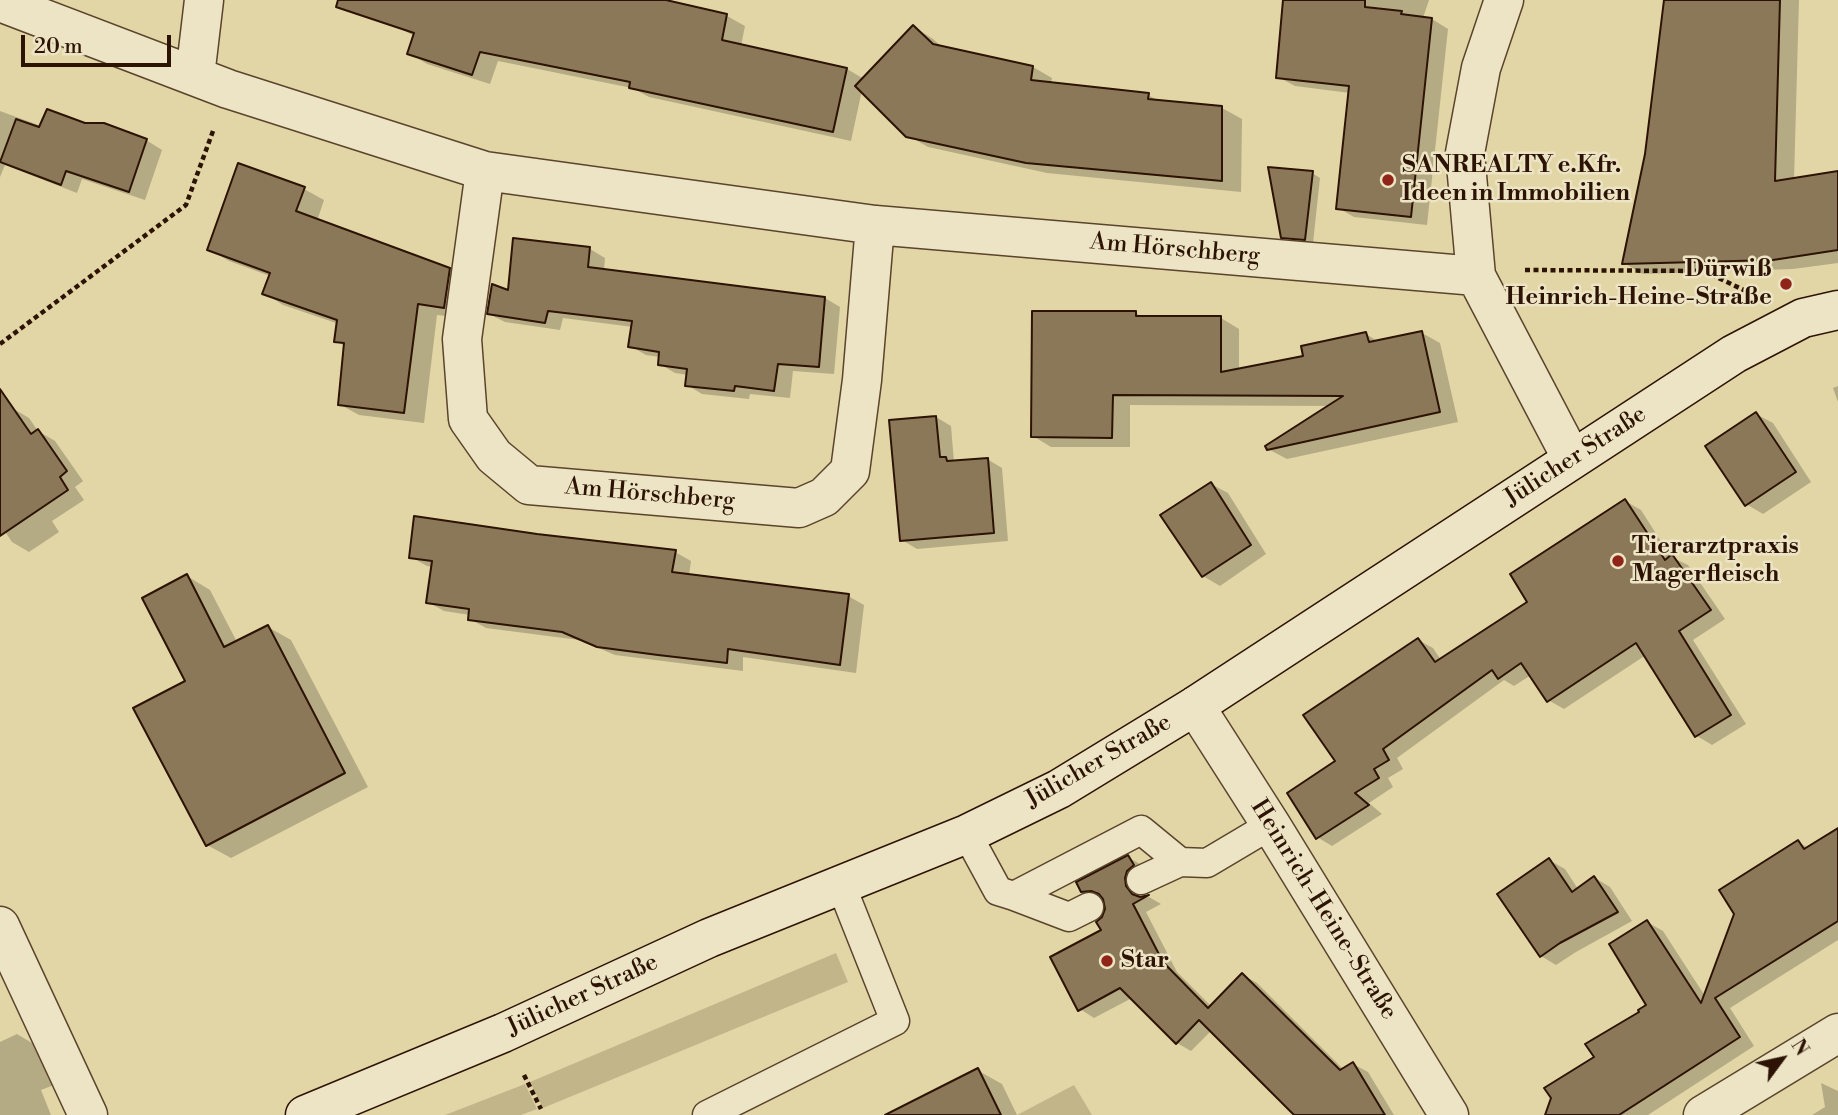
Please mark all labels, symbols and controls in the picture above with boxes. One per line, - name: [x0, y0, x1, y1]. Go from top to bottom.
- scale bar: [24, 21, 175, 65]
- text: 20 m: [34, 34, 83, 60]
- place label: SANREALTY e.Kfr. Ideen in Immobilien: [1402, 152, 1630, 208]
- marker: SANREALTY e.Kfr. Ideen in Immobilien: [1380, 172, 1396, 188]
- street label: Am Hörschberg: [1089, 228, 1261, 272]
- place label: Dürwiß Heinrich-Heine-Straße: [1506, 256, 1772, 312]
- marker: Dürwiß Heinrich-Heine-Straße: [1778, 276, 1794, 292]
- street label: Jülicher Straße: [1500, 401, 1652, 513]
- street label: Am Hörschberg: [564, 473, 736, 517]
- place label: Tierarztpraxis Magerfleisch: [1632, 533, 1799, 589]
- marker: Tierarztpraxis Magerfleisch: [1610, 553, 1626, 569]
- street label: Jülicher Straße: [1021, 709, 1177, 815]
- street label: Heinrich-Heine-Straße: [1243, 795, 1403, 1025]
- place label: Star: [1121, 947, 1169, 975]
- street label: Jülicher Straße: [503, 949, 663, 1043]
- marker: Star: [1099, 953, 1115, 969]
- north arrow: [1747, 1024, 1817, 1094]
- text: N: [1785, 1035, 1814, 1060]

